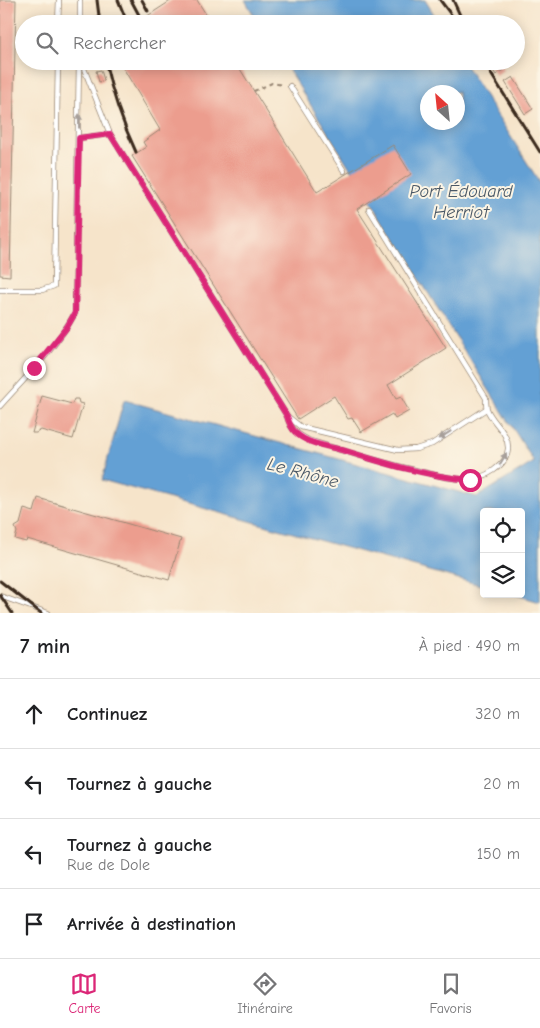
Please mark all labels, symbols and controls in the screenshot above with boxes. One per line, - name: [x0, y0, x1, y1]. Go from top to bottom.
- search box: [15, 15, 525, 70]
- icon: search: [33, 29, 61, 57]
- text: Rechercher: [73, 32, 166, 54]
- north arrow: [420, 85, 465, 130]
- one-way arrow: [75, 113, 83, 129]
- water label: Port Édouard Herriot: [409, 181, 513, 223]
- route end: [23, 357, 46, 380]
- one-way arrow: [439, 430, 452, 440]
- one-way arrow: [498, 452, 507, 466]
- water label: Le Rhône: [265, 453, 341, 493]
- route start: [459, 469, 482, 492]
- map controls: [480, 508, 525, 598]
- button: locate: [480, 508, 525, 553]
- button: layers: [480, 553, 525, 598]
- text: 7 min: [20, 634, 70, 658]
- text: À pied · 490 m: [419, 637, 520, 655]
- icon: ahead: [20, 700, 48, 728]
- text: Continuez: [67, 703, 147, 725]
- text: 320 m: [475, 705, 520, 723]
- icon: left: [20, 770, 48, 798]
- text: Tournez à gauche: [67, 773, 212, 795]
- text: 20 m: [483, 775, 520, 793]
- text: Tournez à gauche: [67, 834, 212, 856]
- icon: left: [20, 840, 48, 868]
- text: 150 m: [477, 845, 520, 863]
- text: Rue de Dole: [67, 856, 150, 874]
- icon: arrive: [20, 910, 48, 938]
- text: Arrivée à destination: [67, 913, 236, 935]
- tab: Carte: [68, 970, 100, 1017]
- tab: Itinéraire: [237, 970, 293, 1017]
- tab: Favoris: [430, 970, 472, 1017]

